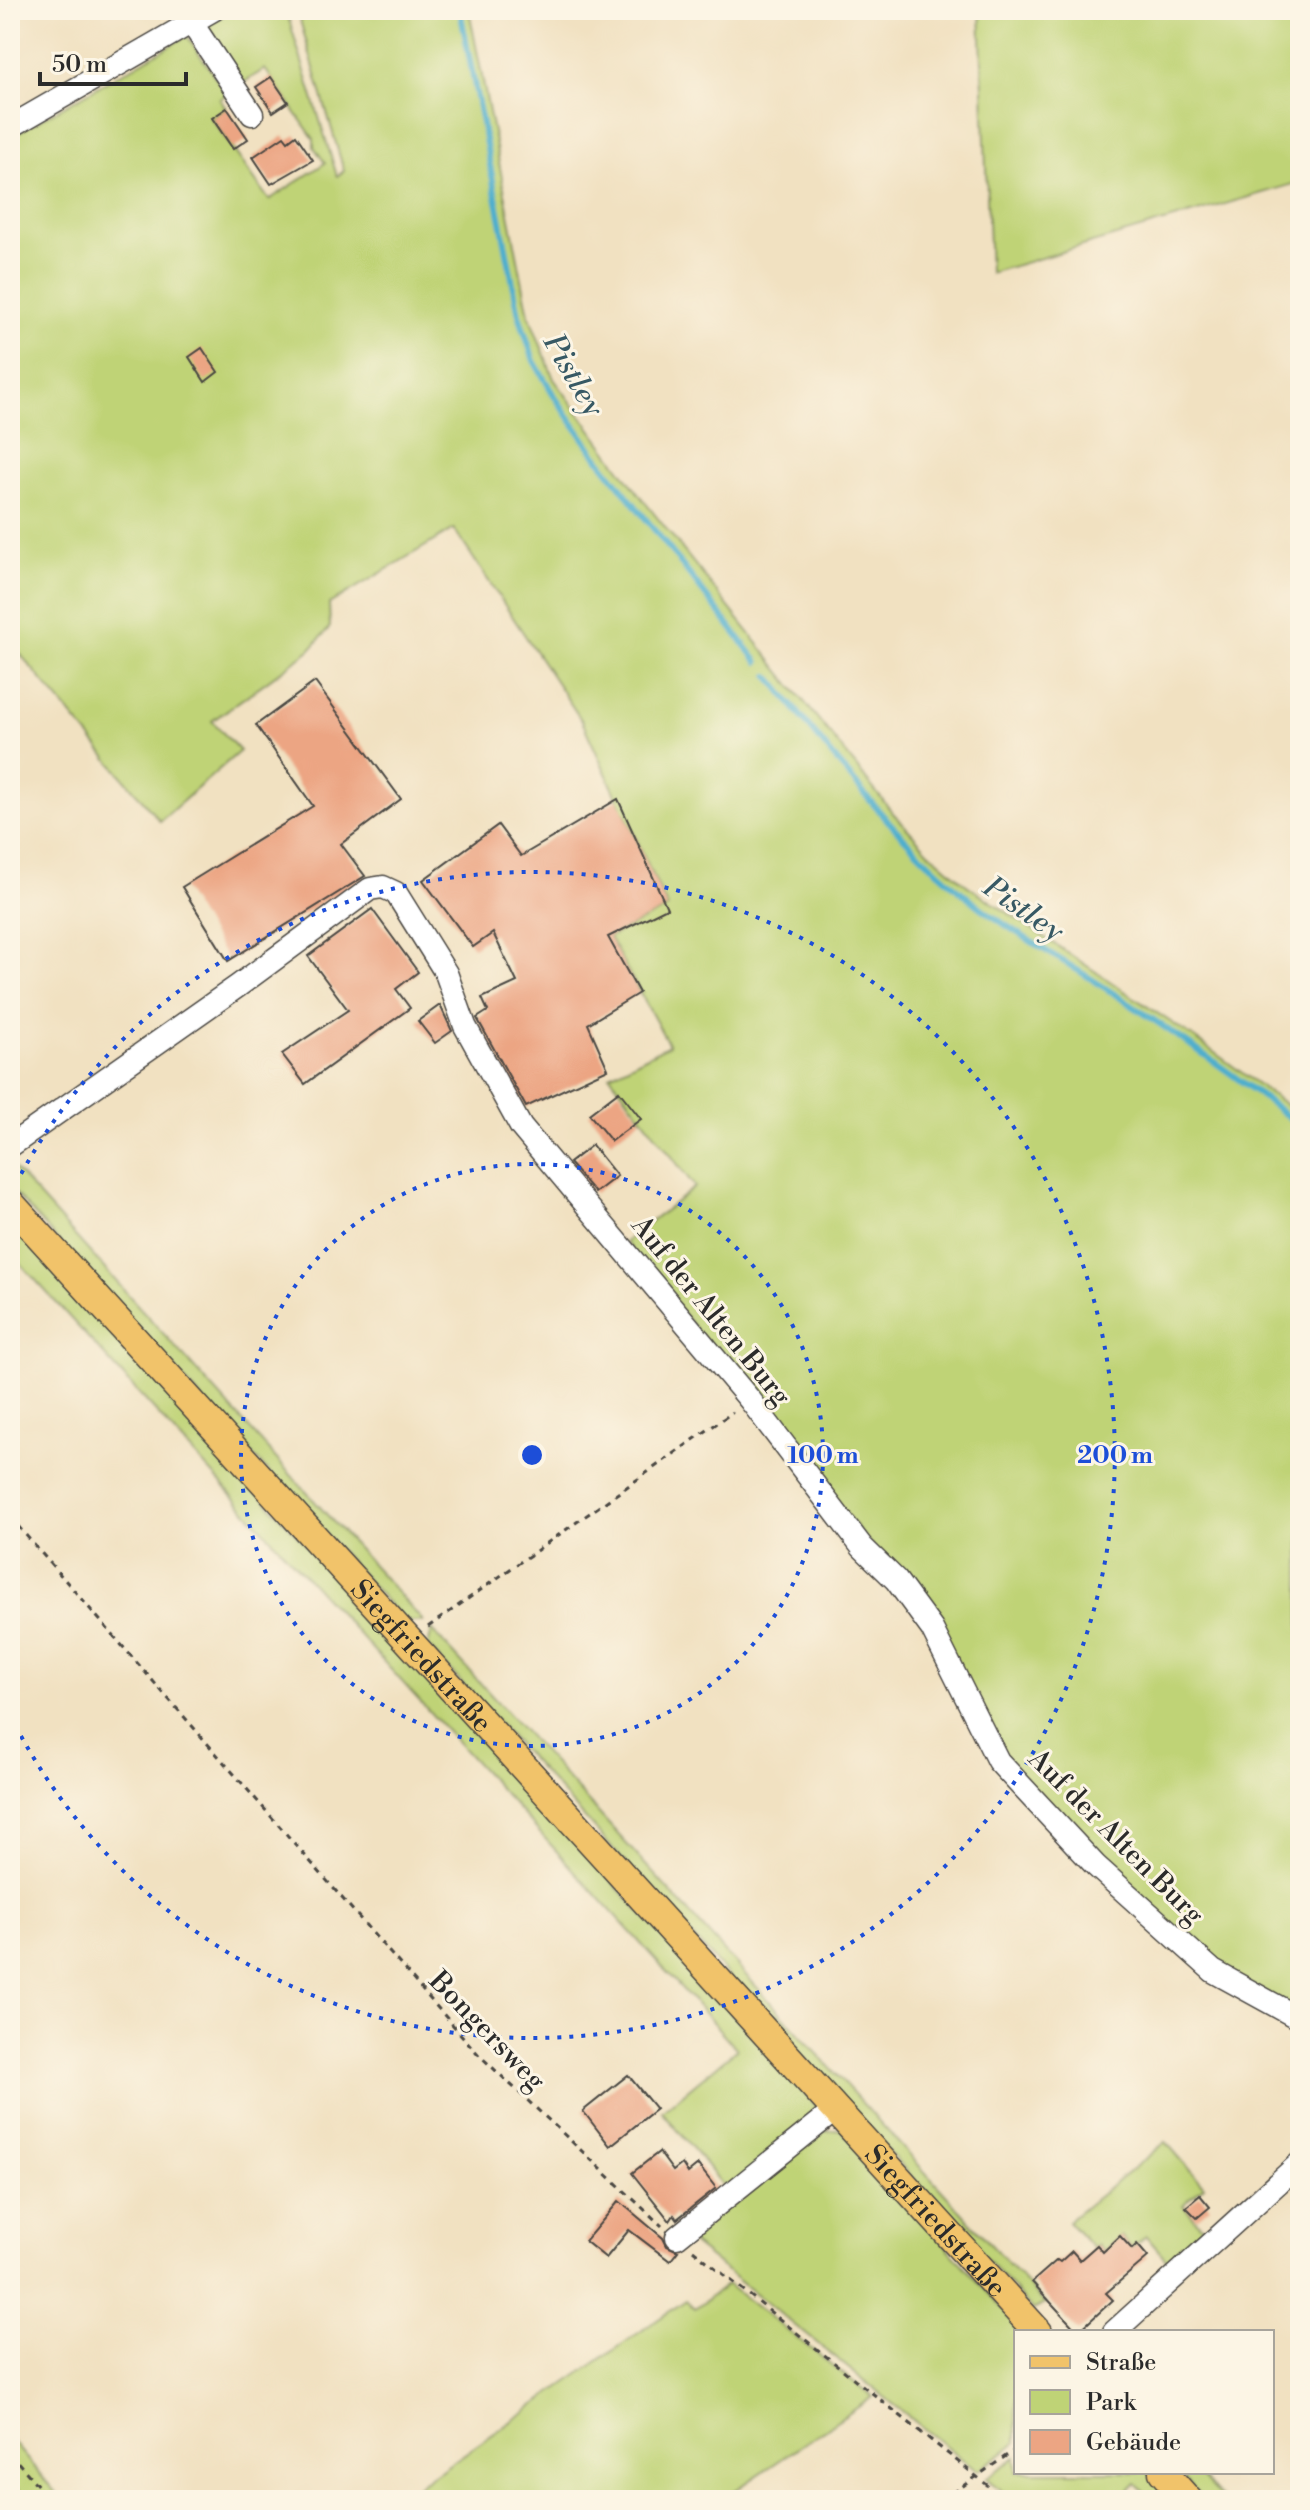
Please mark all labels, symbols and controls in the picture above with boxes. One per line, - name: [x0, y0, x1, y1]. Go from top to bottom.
- scale bar: [40, 36, 186, 86]
- text: 50 m: [52, 50, 107, 80]
- water label: Pistley: [534, 326, 613, 425]
- water label: Pistley: [975, 868, 1072, 952]
- street label: Auf der Alten Burg: [623, 1208, 799, 1413]
- centre of rings: [518, 1441, 546, 1469]
- text: 100 m: [787, 1441, 859, 1471]
- text: 200 m: [1077, 1441, 1153, 1471]
- street label: Siegfriedstraße: [343, 1573, 499, 1740]
- street label: Auf der Alten Burg: [1020, 1741, 1212, 1933]
- street label: Bongersweg: [420, 1963, 553, 2099]
- street label: Siegfriedstraße: [857, 2138, 1014, 2305]
- legend: [1014, 2330, 1274, 2474]
- text: Straße: [1086, 2348, 1156, 2378]
- text: Park: [1086, 2388, 1137, 2418]
- text: Gebäude: [1086, 2428, 1181, 2458]

